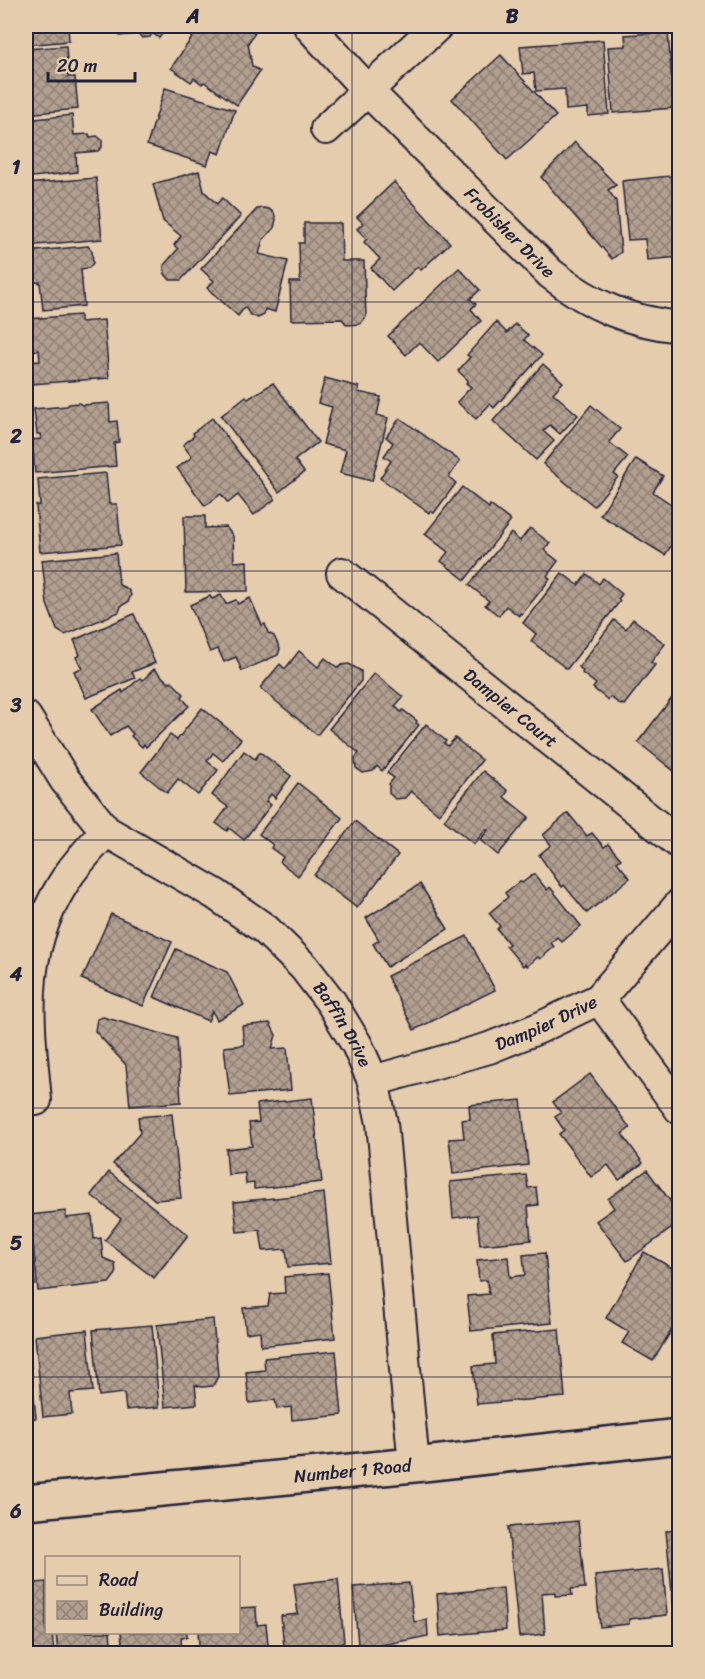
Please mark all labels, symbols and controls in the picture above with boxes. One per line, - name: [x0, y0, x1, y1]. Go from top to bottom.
- text: A: [185, 0, 200, 34]
- text: B: [506, 0, 519, 34]
- scale bar: [48, 45, 135, 83]
- text: 20 m: [57, 50, 97, 82]
- text: 1: [12, 150, 21, 185]
- street label: Frobisher Drive: [456, 179, 563, 286]
- text: 2: [9, 419, 22, 454]
- street label: Dampier Court: [456, 660, 565, 756]
- text: 3: [10, 688, 22, 723]
- text: 4: [9, 957, 23, 992]
- street label: Baffin Drive: [304, 974, 381, 1072]
- street label: Dampier Drive: [490, 986, 603, 1060]
- text: 5: [10, 1226, 22, 1261]
- street label: Number 1 Road: [292, 1449, 414, 1492]
- text: 6: [9, 1494, 22, 1529]
- legend: [45, 1556, 240, 1634]
- text: Road: [99, 1564, 139, 1596]
- text: Building: [99, 1594, 163, 1626]

